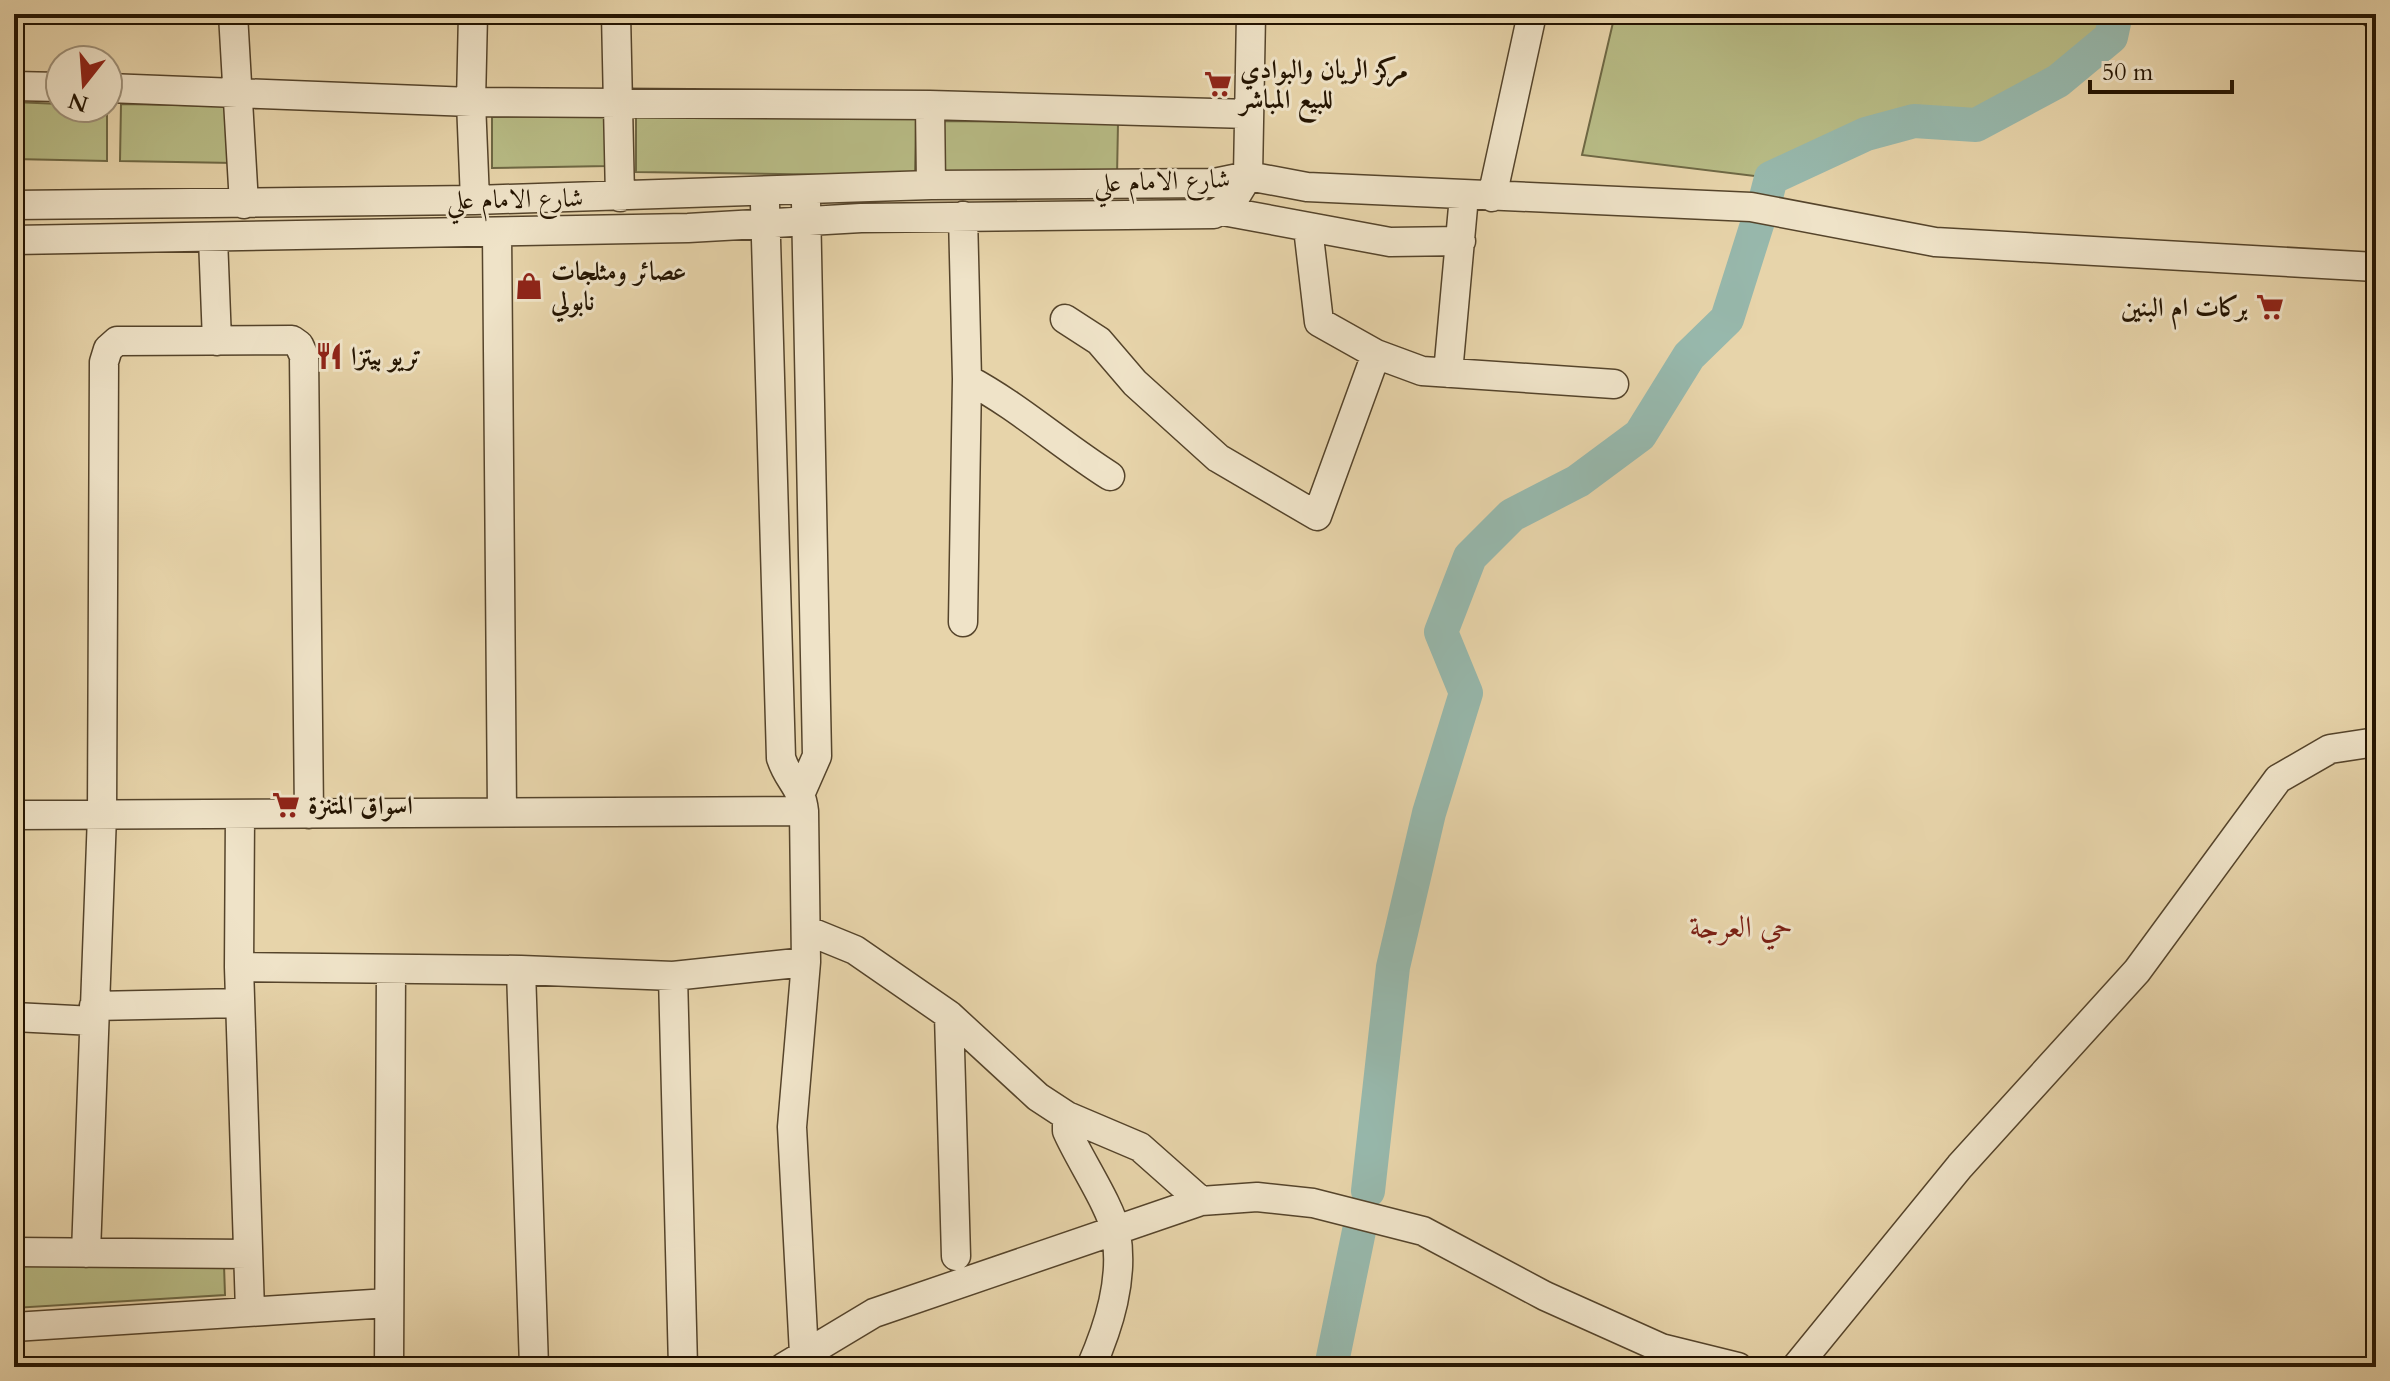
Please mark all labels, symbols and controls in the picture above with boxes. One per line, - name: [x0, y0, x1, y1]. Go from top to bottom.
- north arrow: [44, 44, 124, 124]
- scale bar: [2090, 44, 2232, 94]
- place label: مركز الريان والبوادي للبيع المباشر: [1237, 52, 1408, 123]
- text: 50 m: [2102, 56, 2154, 89]
- supermarket icon: مركز الريان والبوادي للبيع المباشر: [1203, 69, 1233, 99]
- text: N: [65, 85, 92, 119]
- street label: شارع الامام علي: [1093, 161, 1231, 208]
- street label: شارع الامام علي: [446, 180, 584, 225]
- place label: عصائر ومثلجات نابولي: [550, 254, 687, 323]
- shop icon: عصائر ومثلجات نابولي: [514, 271, 544, 301]
- place label: بركات ام البنين: [2121, 290, 2248, 330]
- supermarket icon: بركات ام البنين: [2255, 292, 2285, 322]
- place label: تريو بيتزا: [351, 339, 422, 374]
- restaurant icon: تريو بيتزا: [314, 341, 344, 371]
- place label: اسواق المتنزة: [308, 788, 413, 823]
- supermarket icon: اسواق المتنزة: [271, 790, 301, 820]
- district label: حي العرجة: [1689, 907, 1793, 951]

